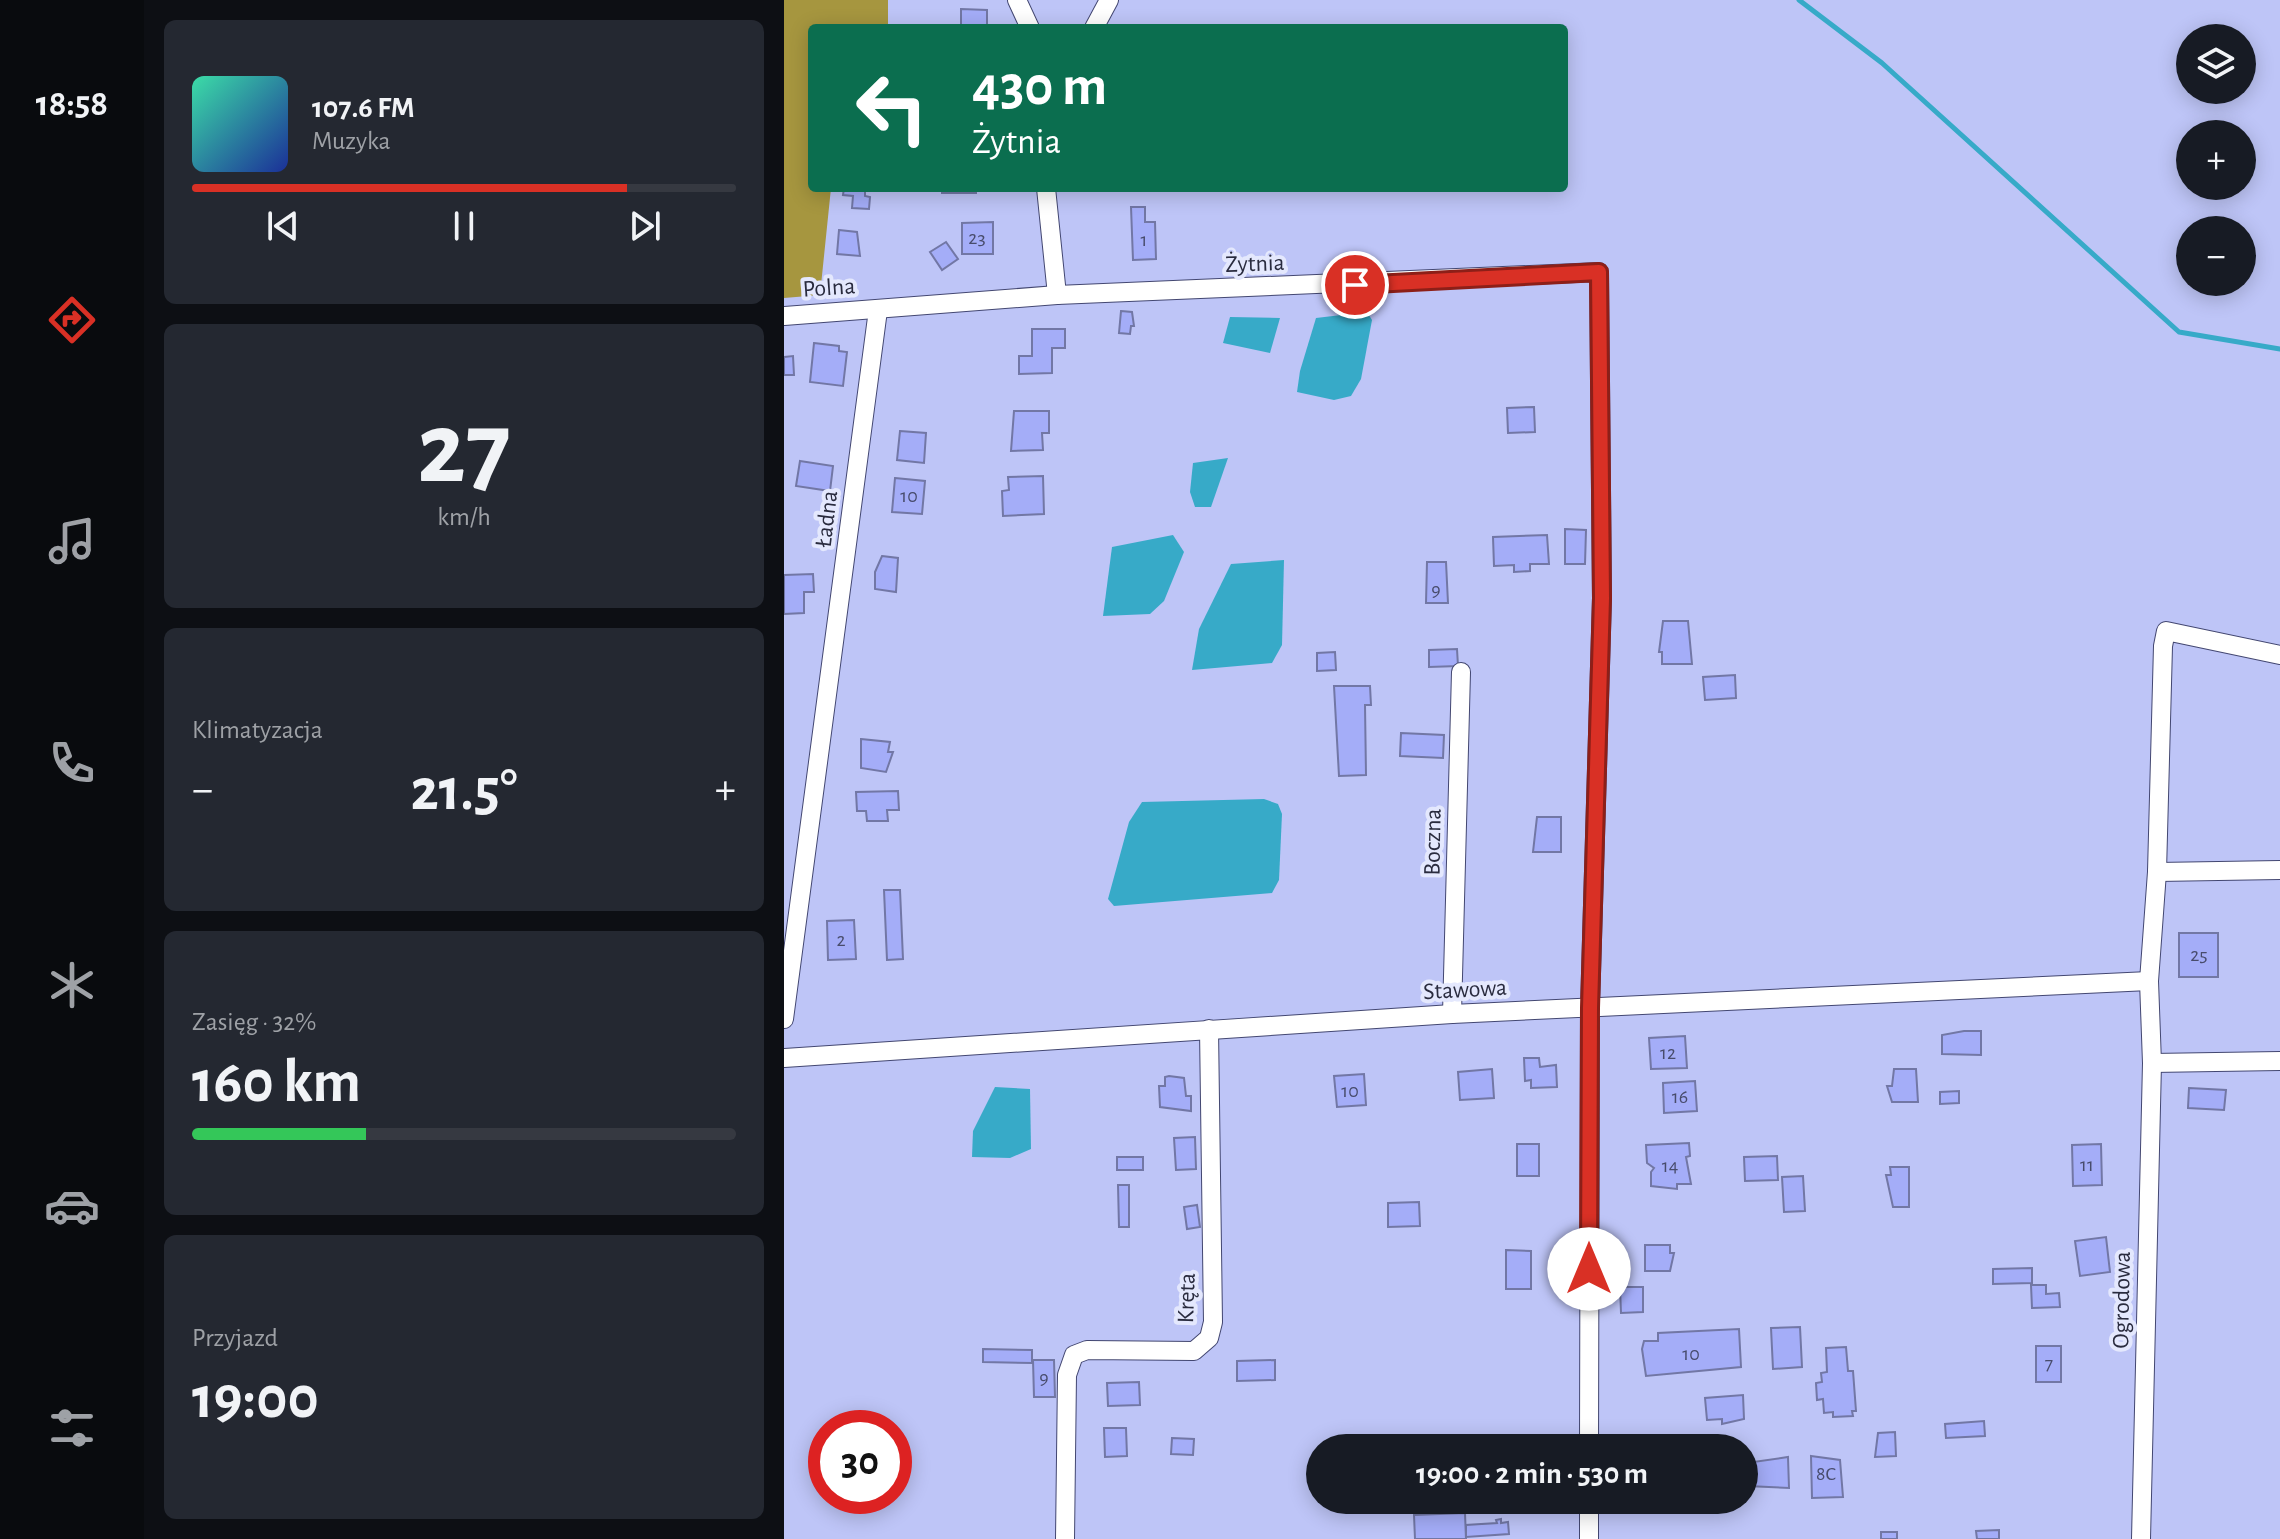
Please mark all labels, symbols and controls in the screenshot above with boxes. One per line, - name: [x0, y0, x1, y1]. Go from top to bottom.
- map controls: [2176, 24, 2256, 296]
- button: layers: [2176, 24, 2256, 104]
- icon: left: [840, 56, 944, 160]
- text: 430 m: [972, 59, 1107, 115]
- text: 18:58: [36, 86, 108, 122]
- text: 107.6 FM: [312, 93, 415, 123]
- button: +: [2176, 120, 2256, 200]
- text: Żytnia: [972, 124, 1061, 160]
- text: Muzyka: [312, 128, 390, 154]
- icon: previous: [261, 204, 305, 248]
- icon: pause: [442, 204, 486, 248]
- icon: next: [623, 204, 667, 248]
- button: −: [2176, 216, 2256, 296]
- house number: 23: [968, 228, 986, 248]
- house number: 1: [1141, 230, 1147, 250]
- street label: Żytnia: [1225, 250, 1285, 277]
- pin: [1321, 251, 1389, 319]
- icon: arrive: [1333, 263, 1377, 307]
- street label: Polna: [802, 274, 856, 302]
- icon: directions: [44, 292, 100, 348]
- text: 27: [417, 398, 511, 502]
- house number: 10: [900, 486, 918, 506]
- street label: Ładna: [812, 489, 842, 549]
- text: km/h: [437, 504, 491, 530]
- icon: music: [44, 513, 100, 569]
- house number: 9: [1431, 580, 1441, 600]
- text: Klimatyzacja: [192, 717, 323, 743]
- icon: phone: [44, 735, 100, 791]
- text: 21.5°: [410, 761, 518, 821]
- text: −: [192, 768, 213, 812]
- text: +: [715, 768, 736, 812]
- street label: Boczna: [1420, 808, 1446, 876]
- house number: 2: [836, 930, 846, 950]
- house number: 25: [2190, 945, 2208, 965]
- icon: climate: [44, 957, 100, 1013]
- street label: Stawowa: [1422, 976, 1508, 1004]
- text: Zasięg · 32%: [192, 1009, 317, 1035]
- house number: 12: [1660, 1043, 1676, 1063]
- text: 160 km: [192, 1053, 361, 1113]
- house number: 10: [1341, 1081, 1359, 1101]
- house number: 16: [1672, 1087, 1688, 1107]
- house number: 11: [2080, 1155, 2094, 1175]
- house number: 14: [1662, 1156, 1678, 1176]
- icon: car: [44, 1178, 100, 1234]
- position arrow: [1547, 1227, 1631, 1311]
- street label: Ogrodowa: [2109, 1251, 2135, 1349]
- street label: Kręta: [1174, 1272, 1200, 1324]
- text: Przyjazd: [192, 1325, 278, 1351]
- house number: 10: [1682, 1344, 1700, 1364]
- house number: 7: [2045, 1354, 2053, 1374]
- house number: 9: [1039, 1368, 1049, 1388]
- text: 19:00: [192, 1369, 319, 1429]
- icon: filters: [44, 1400, 100, 1456]
- speed limit sign: 30: [808, 1410, 912, 1514]
- text: 19:00 · 2 min · 530 m: [1416, 1459, 1648, 1489]
- house number: 8C: [1816, 1464, 1836, 1484]

